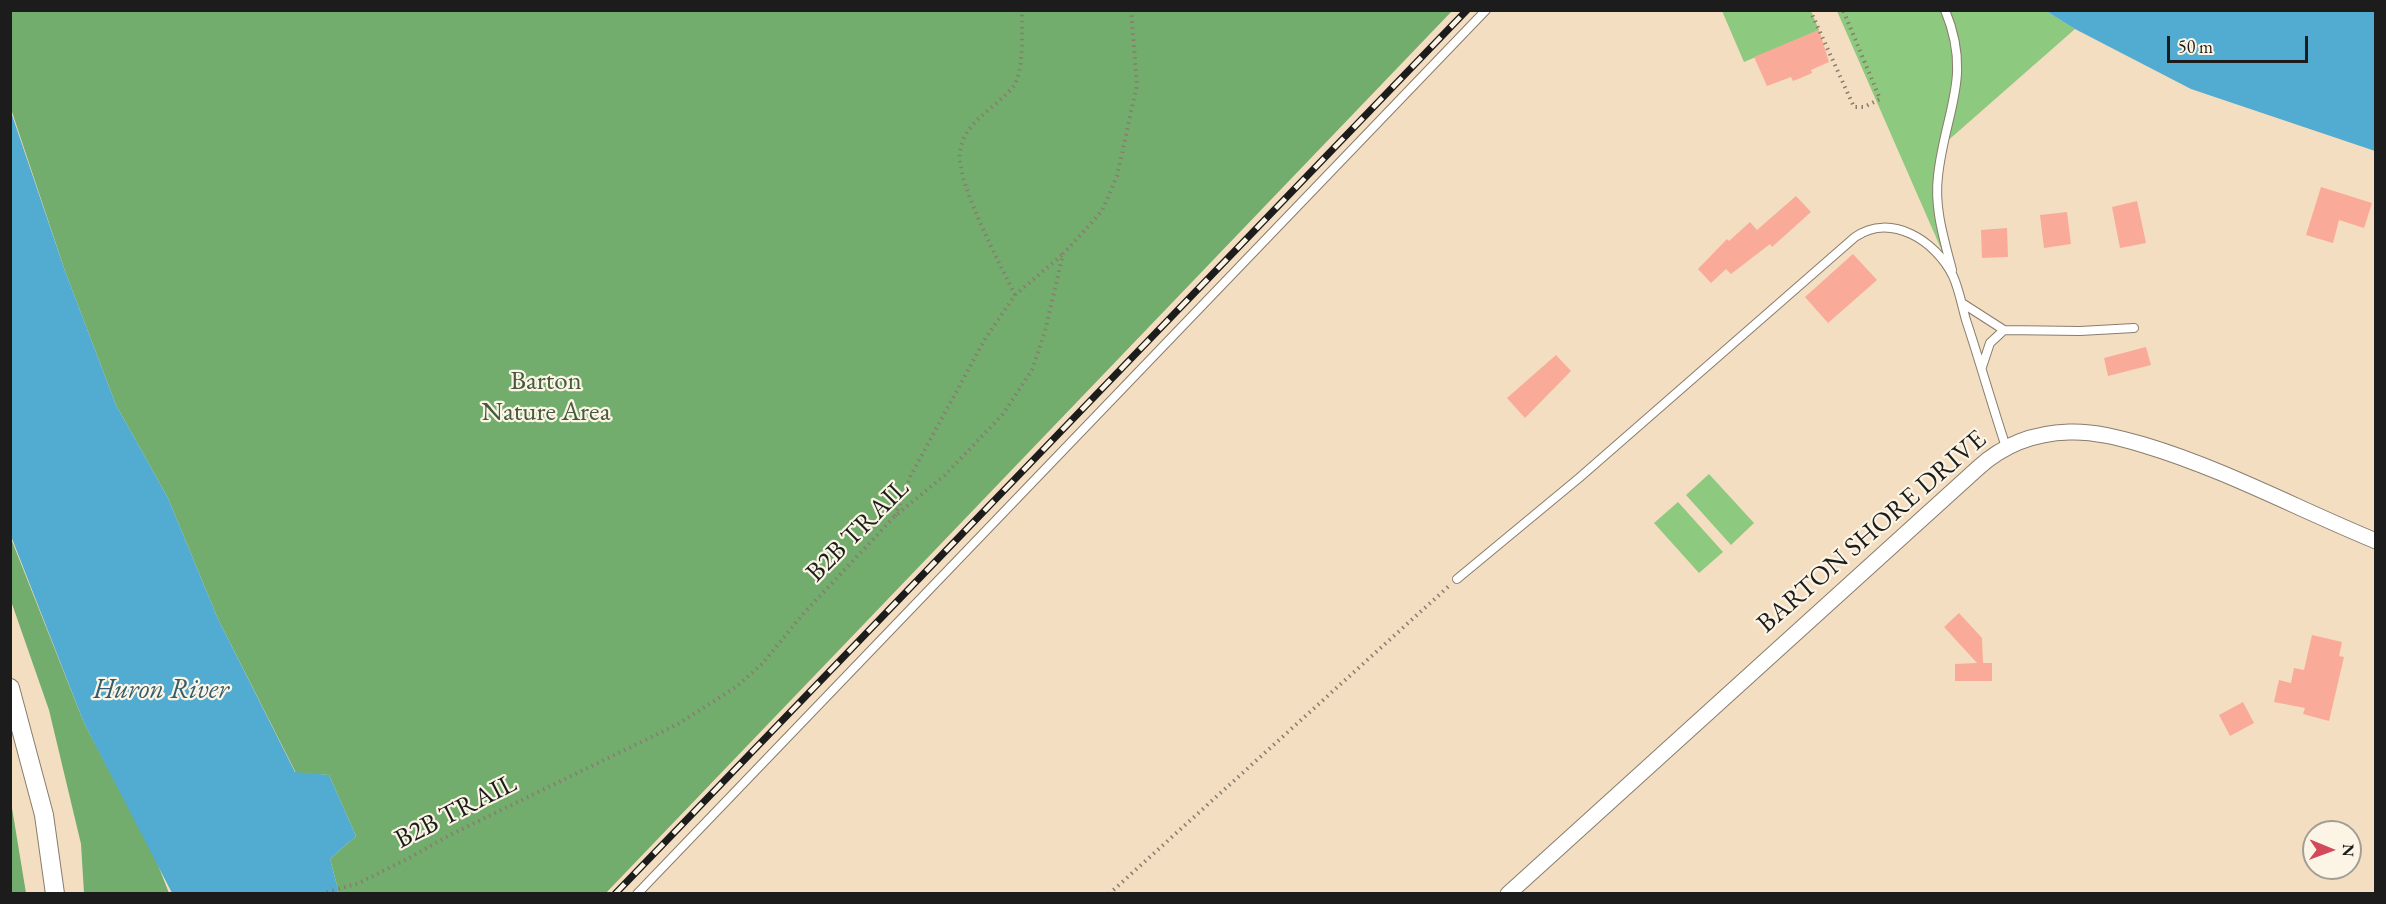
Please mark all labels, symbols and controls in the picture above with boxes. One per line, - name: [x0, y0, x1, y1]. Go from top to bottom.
- scale bar: [2170, 24, 2311, 62]
- text: 50 m: [2178, 35, 2213, 58]
- park label: Barton Nature Area: [482, 366, 610, 429]
- street label: BARTON SHORE DRIVE: [1751, 424, 1993, 640]
- street label: B2B TRAIL: [800, 473, 916, 589]
- water label: Huron River: [93, 673, 229, 707]
- street label: B2B TRAIL: [390, 768, 522, 856]
- north arrow: [2302, 820, 2362, 880]
- text: N: [2338, 844, 2359, 857]

